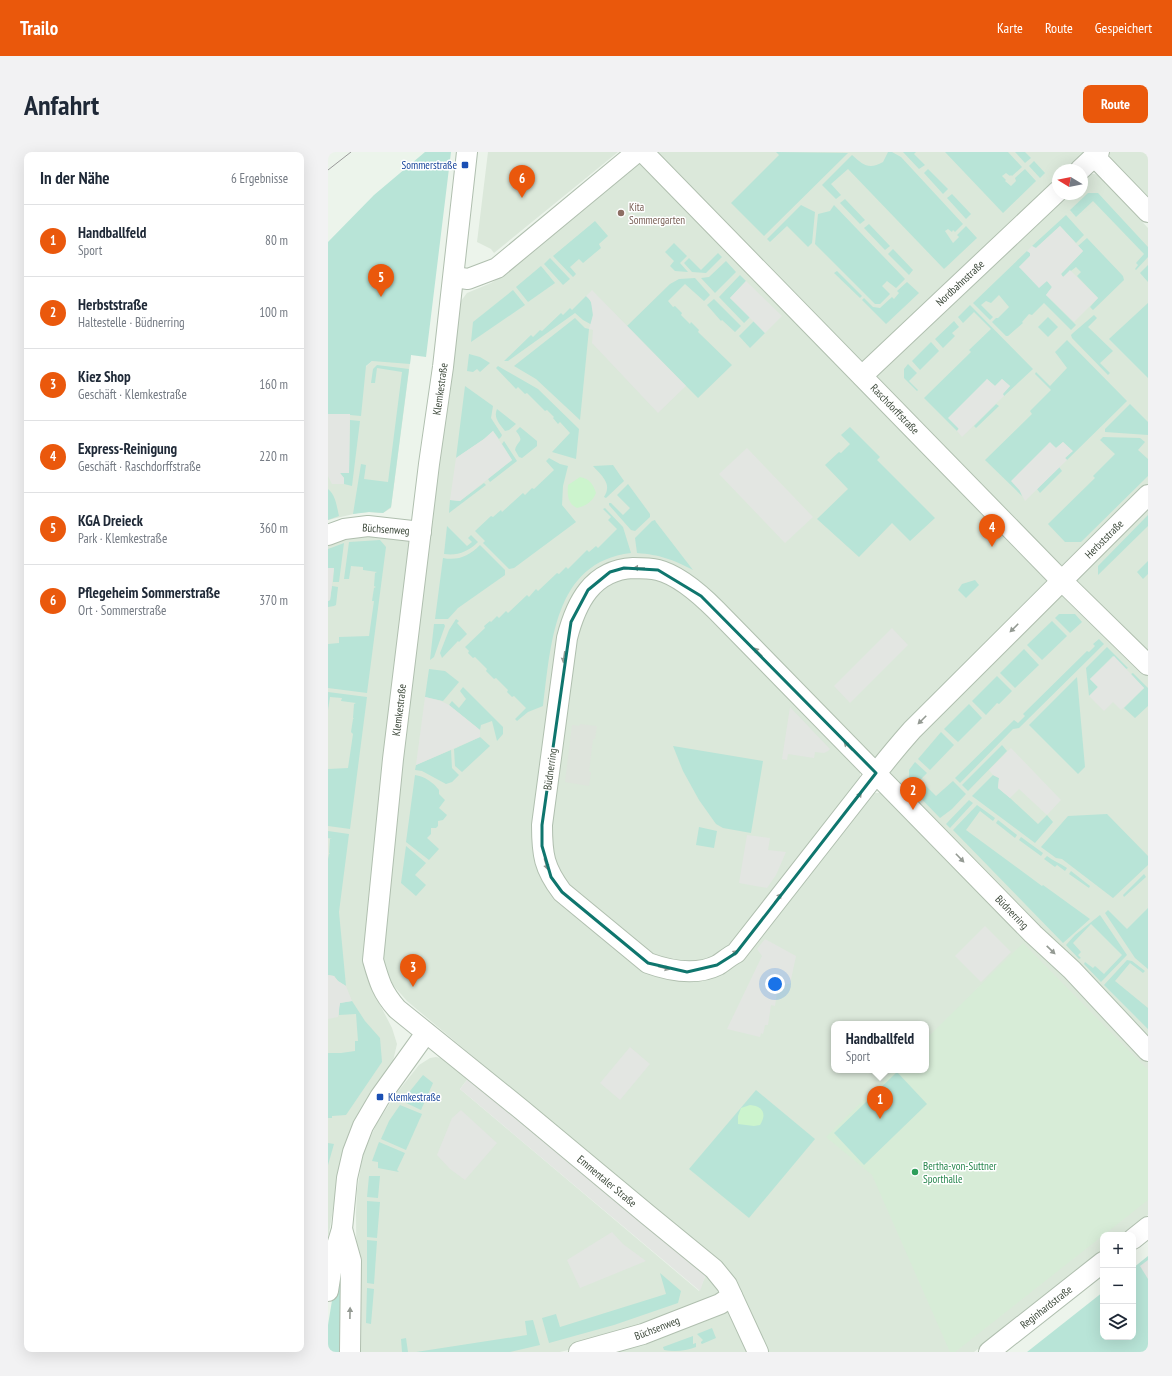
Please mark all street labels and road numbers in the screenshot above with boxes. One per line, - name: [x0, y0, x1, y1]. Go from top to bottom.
- street label: Nordbahnstraße: [933, 257, 988, 309]
- street label: Klemkestraße: [429, 362, 451, 416]
- street label: Raschdorffstraße: [868, 381, 923, 437]
- street label: Herbststraße: [1082, 516, 1127, 561]
- street label: Büchsenweg: [362, 520, 410, 538]
- street label: Klemkestraße: [389, 683, 409, 737]
- street label: Büdnerring: [540, 747, 560, 791]
- street label: Büdnerring: [992, 892, 1032, 932]
- street label: Emmentaler Straße: [574, 1152, 640, 1210]
- street label: Reginhardstraße: [1017, 1282, 1075, 1332]
- street label: Büchsenweg: [632, 1313, 682, 1343]

